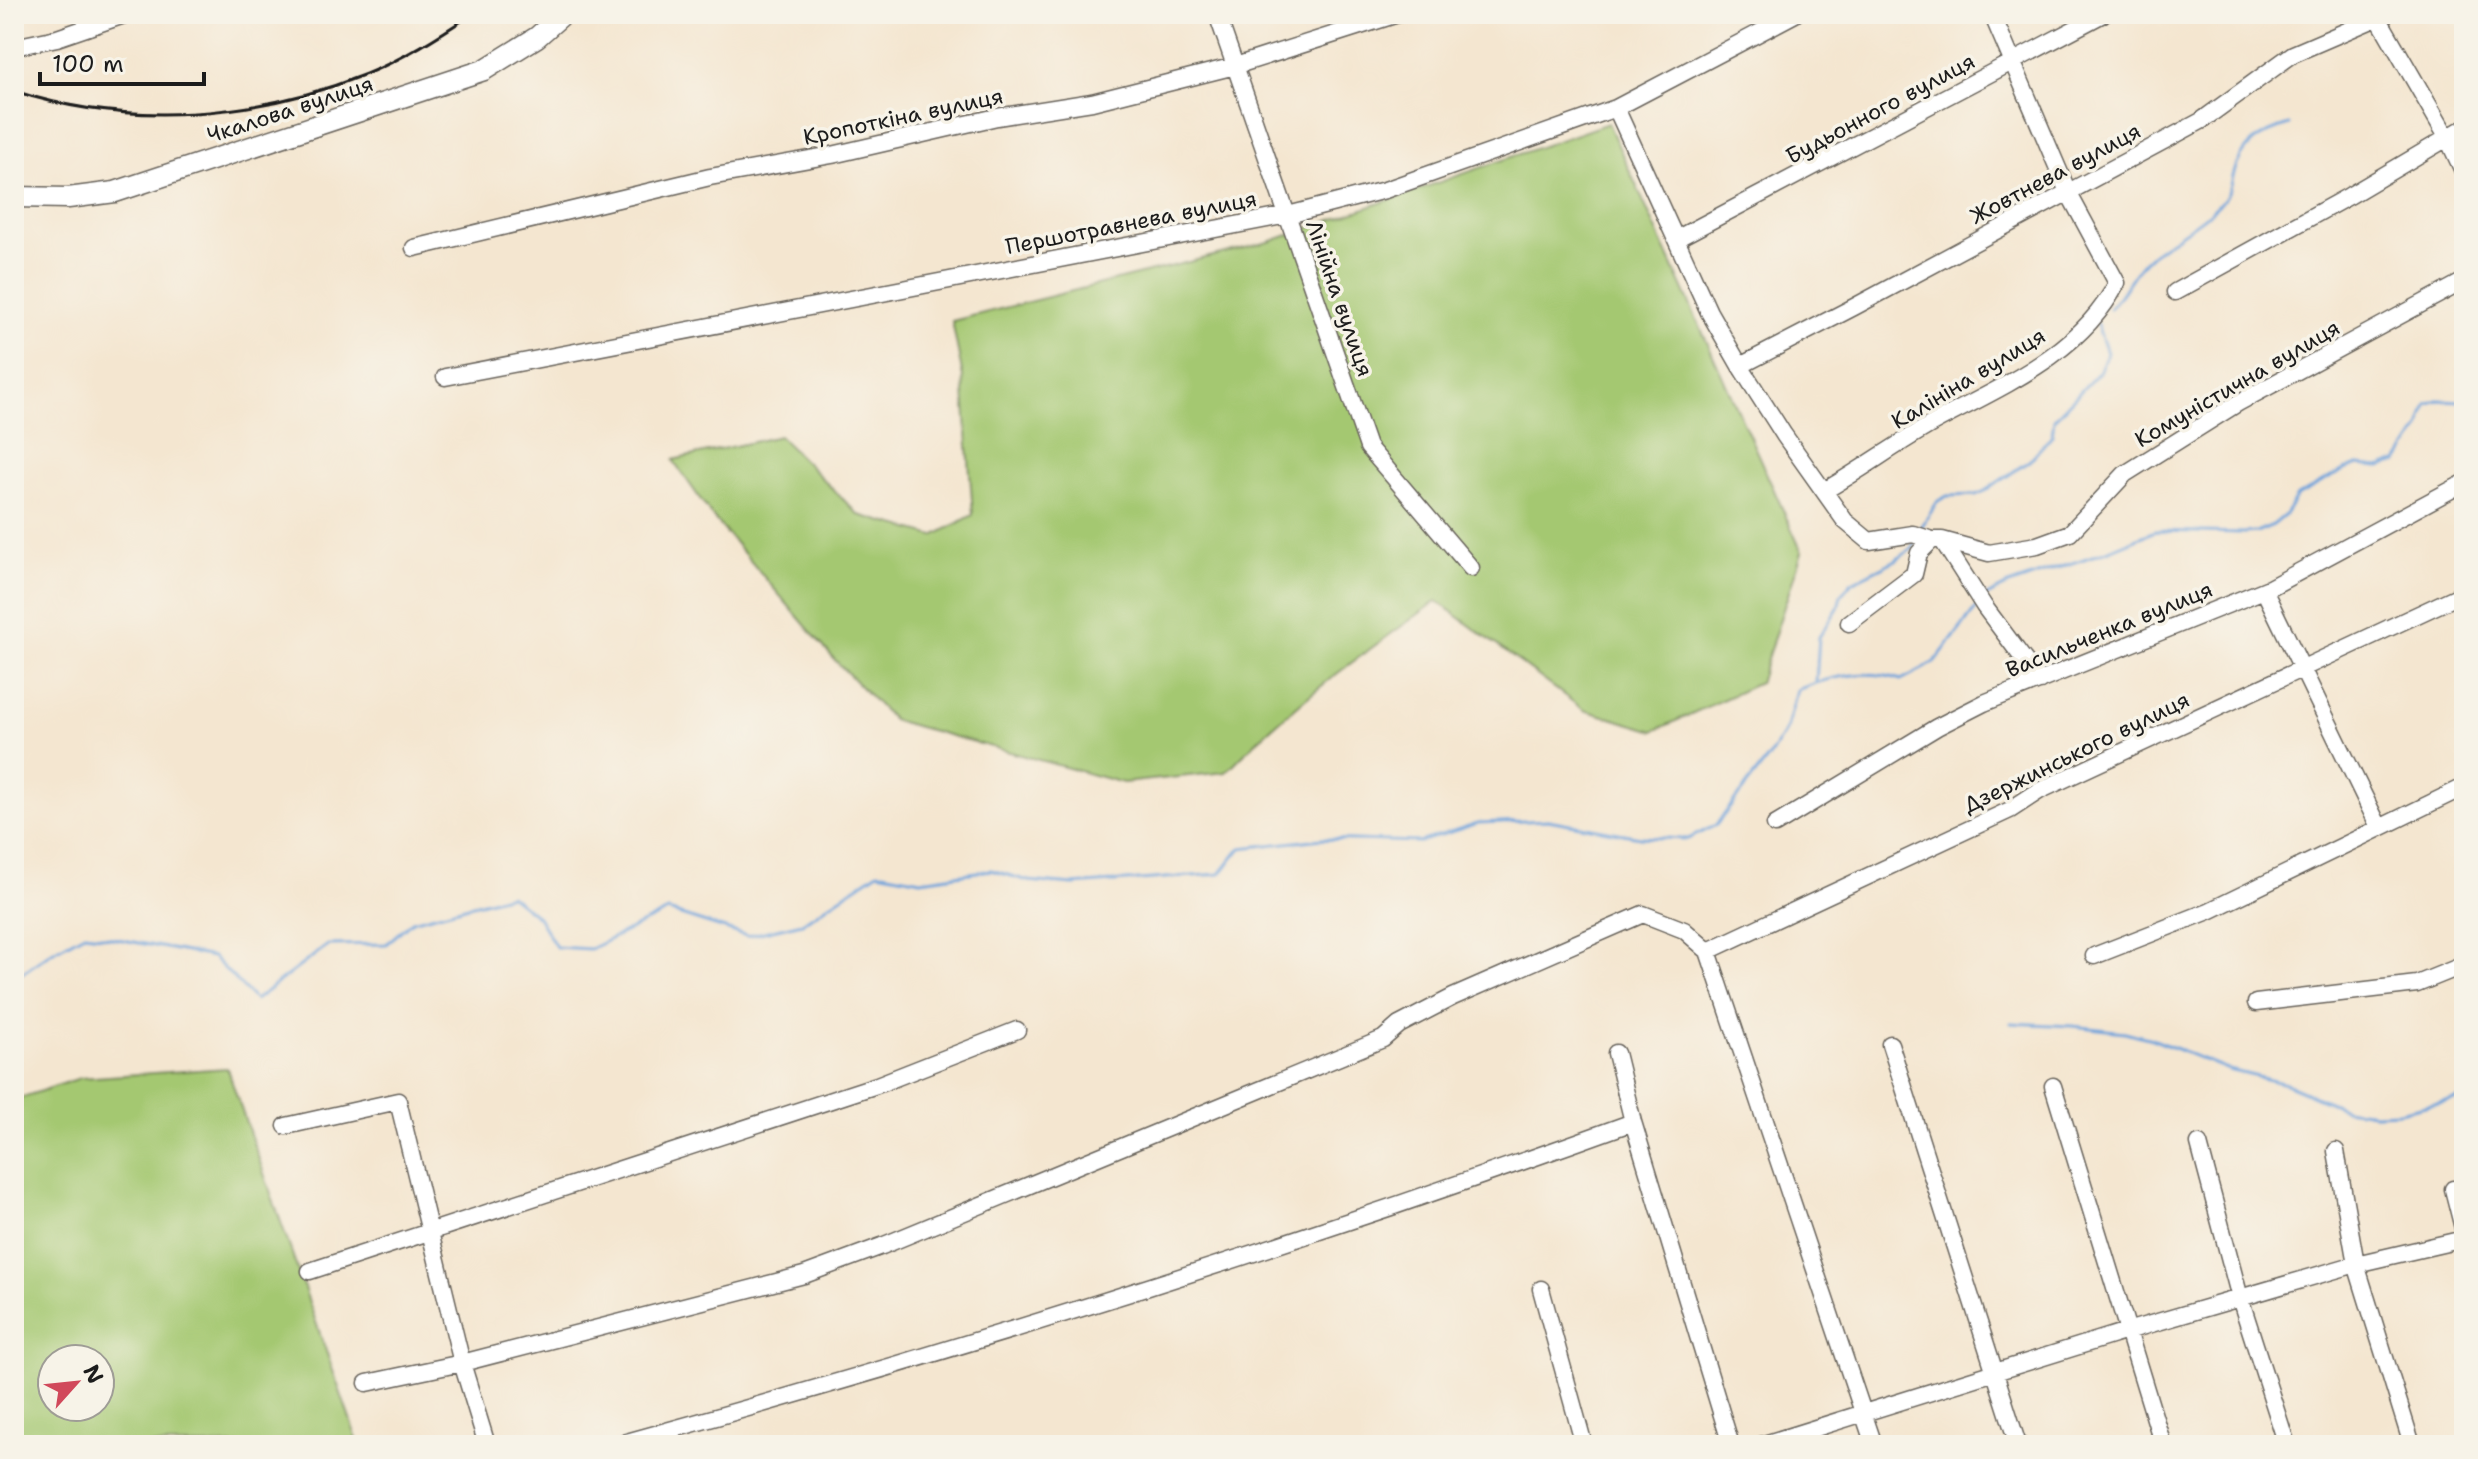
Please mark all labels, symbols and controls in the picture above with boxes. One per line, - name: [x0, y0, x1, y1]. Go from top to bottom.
- scale bar: [40, 36, 204, 86]
- street label: Будьонного вулиця: [1781, 46, 1980, 171]
- text: 100 m: [52, 48, 124, 80]
- street label: Чкалова вулиця: [203, 69, 377, 150]
- street label: Кропоткіна вулиця: [801, 81, 1006, 152]
- street label: Жовтнева вулиця: [1965, 116, 2146, 231]
- street label: Першотравнева вулиця: [1003, 184, 1259, 261]
- street label: Лінійна вулиця: [1299, 216, 1380, 380]
- street label: Комуністична вулиця: [2130, 313, 2345, 454]
- street label: Калініна вулиця: [1886, 321, 2051, 436]
- street label: Васильченка вулиця: [2001, 575, 2217, 684]
- street label: Дзержинського вулиця: [1958, 685, 2194, 820]
- north arrow: [36, 1343, 116, 1423]
- text: N: [76, 1360, 110, 1388]

